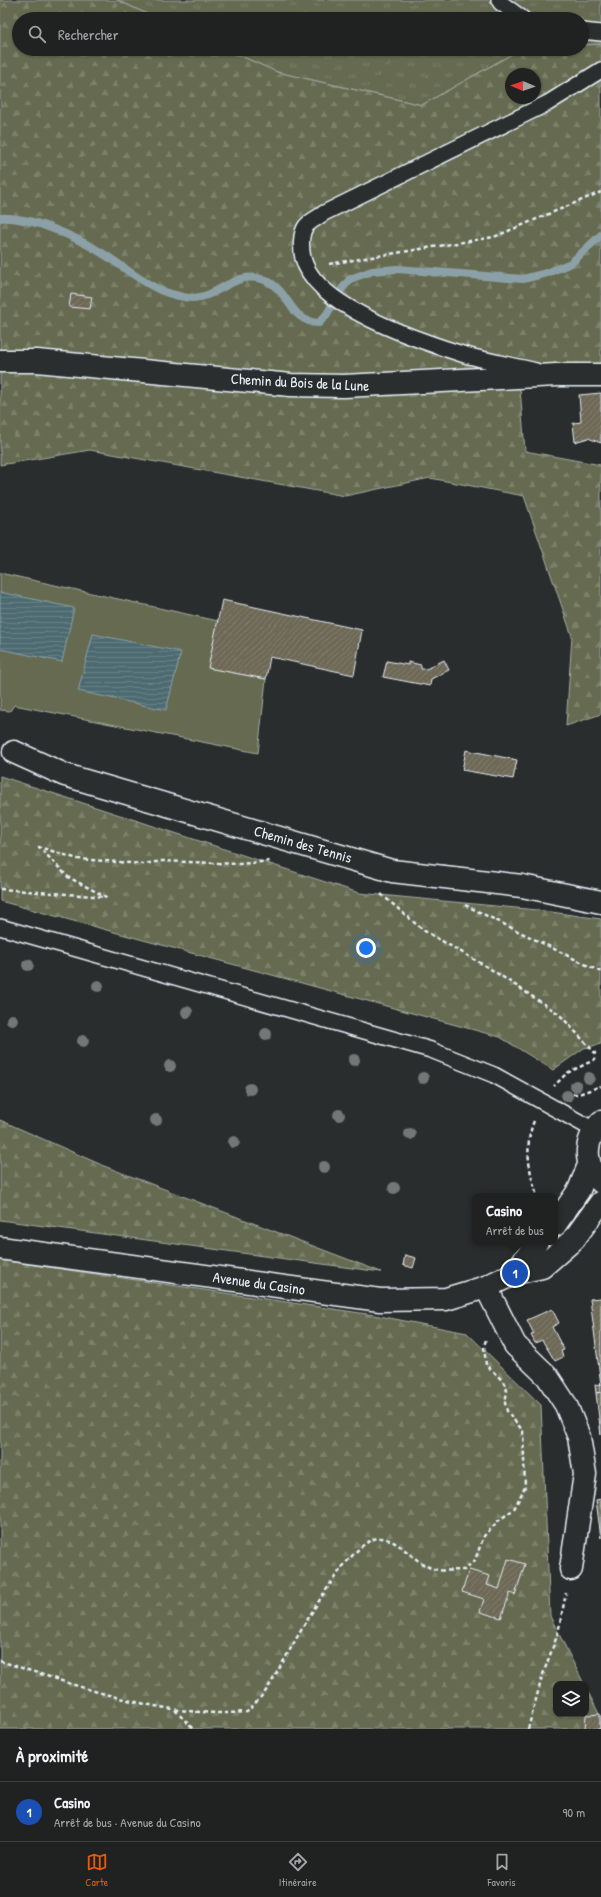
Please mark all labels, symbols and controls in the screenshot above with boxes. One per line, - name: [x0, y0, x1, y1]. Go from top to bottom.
- search box: [12, 12, 589, 56]
- icon: search: [26, 23, 48, 45]
- text: Rechercher: [58, 24, 119, 45]
- north arrow: [505, 68, 541, 104]
- street label: Chemin du Bois de la Lune: [230, 368, 370, 396]
- street label: Chemin des Tennis: [252, 820, 355, 868]
- your location: [356, 938, 376, 958]
- popup: [472, 1193, 558, 1245]
- text: Casino: [486, 1200, 522, 1221]
- text: Arrêt de bus: [486, 1221, 544, 1239]
- pin: 1: [502, 1258, 528, 1288]
- street label: Avenue du Casino: [212, 1266, 306, 1300]
- map controls: [553, 1681, 589, 1717]
- button: layers: [553, 1681, 589, 1717]
- text: À proximité: [16, 1744, 88, 1767]
- text: Casino: [54, 1792, 90, 1813]
- text: 1: [27, 1803, 31, 1821]
- text: 90 m: [563, 1803, 585, 1821]
- text: Arrêt de bus · Avenue du Casino: [54, 1813, 201, 1831]
- tab: Carte: [85, 1851, 108, 1889]
- tab: Itinéraire: [279, 1851, 317, 1889]
- tab: Favoris: [487, 1851, 516, 1889]

